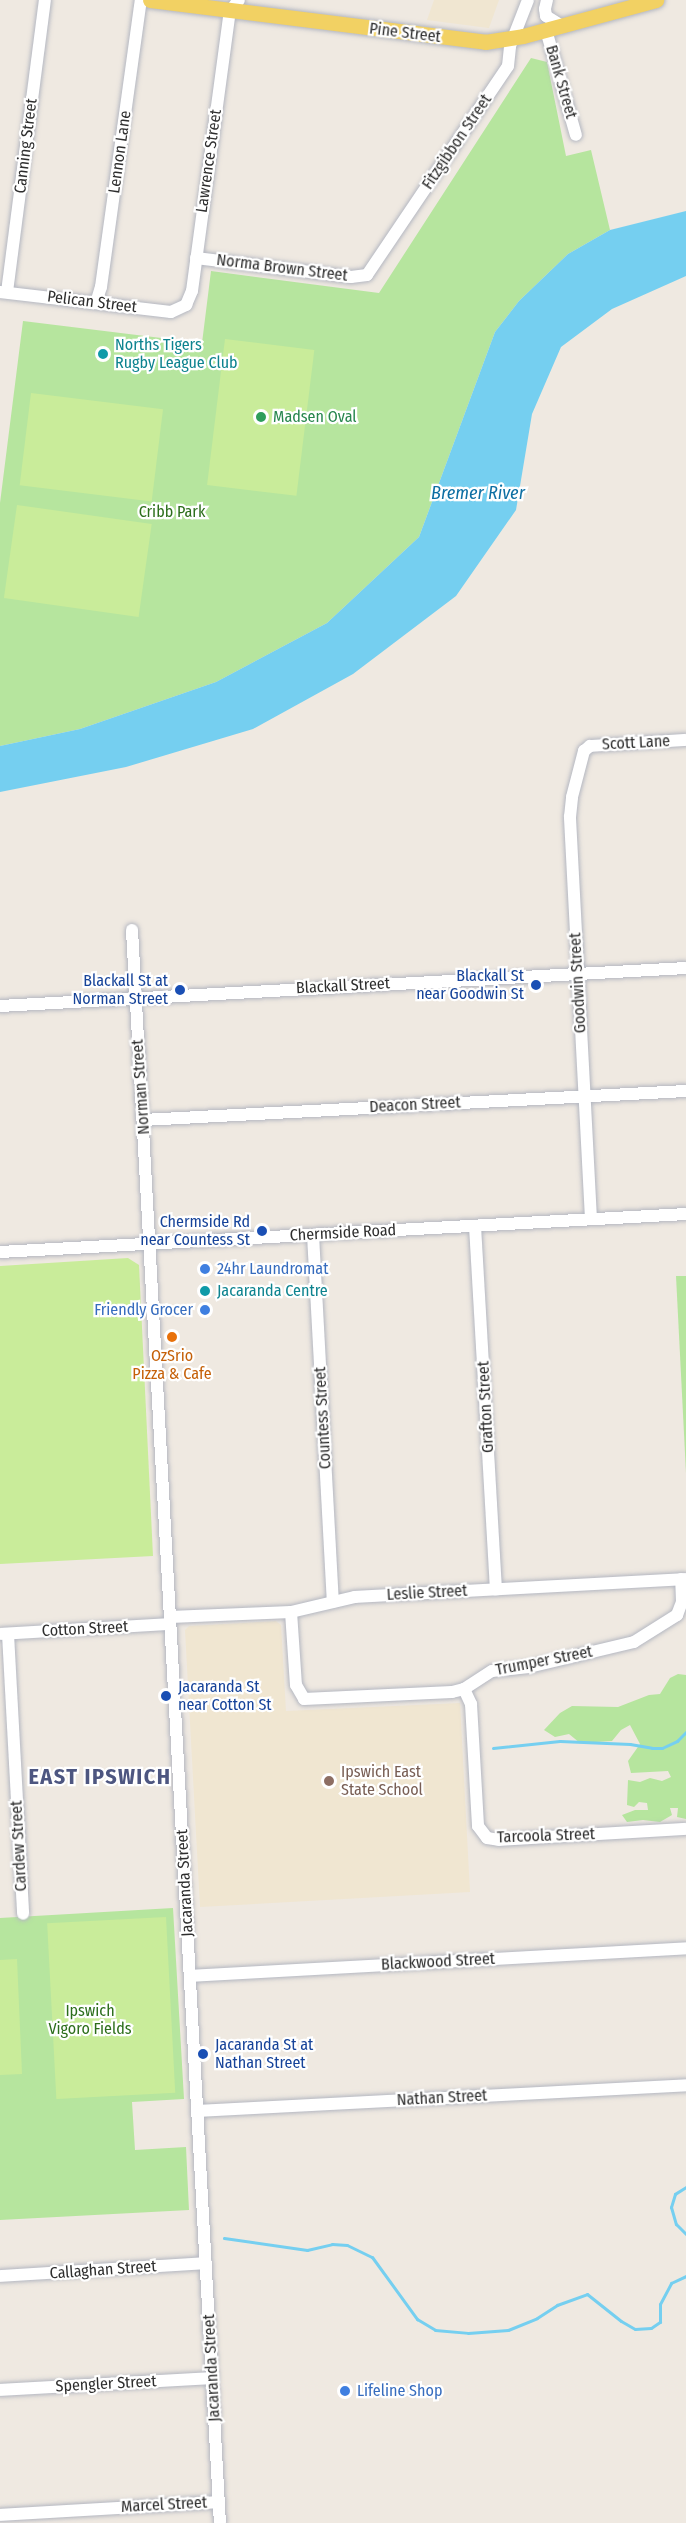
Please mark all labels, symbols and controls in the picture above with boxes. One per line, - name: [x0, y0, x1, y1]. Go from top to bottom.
- street label: Pine Street: [368, 19, 442, 47]
- street label: Bank Street: [541, 43, 581, 121]
- street label: Fitzgibbon Street: [418, 91, 496, 193]
- street label: Canning Street: [11, 97, 41, 195]
- street label: Lawrence Street: [192, 108, 226, 214]
- street label: Lennon Lane: [105, 109, 135, 195]
- street label: Norma Brown Street: [215, 250, 349, 286]
- street label: Pelican Street: [46, 287, 138, 317]
- place label: Norths Tigers Rugby League Club: [115, 335, 238, 373]
- marker: Norths Tigers Rugby League Club: [96, 347, 110, 361]
- place label: Madsen Oval: [273, 407, 357, 427]
- marker: Madsen Oval: [254, 410, 268, 424]
- water label: Bremer River: [431, 482, 525, 504]
- park label: Cribb Park: [139, 502, 205, 522]
- street label: Scott Lane: [601, 732, 671, 754]
- street label: Goodwin Street: [566, 932, 590, 1034]
- place label: Blackall St near Goodwin St: [416, 966, 524, 1004]
- place label: Blackall St at Norman Street: [73, 971, 168, 1009]
- street label: Blackall Street: [296, 974, 390, 998]
- marker: Blackall St near Goodwin St: [529, 978, 543, 992]
- marker: Blackall St at Norman Street: [173, 983, 187, 997]
- street label: Norman Street: [128, 1039, 154, 1135]
- street label: Deacon Street: [369, 1093, 461, 1117]
- place label: Chermside Rd near Countess St: [140, 1212, 250, 1250]
- street label: Chermside Road: [289, 1221, 397, 1245]
- marker: Chermside Rd near Countess St: [255, 1224, 269, 1238]
- place label: 24hr Laundromat: [217, 1259, 328, 1279]
- marker: 24hr Laundromat: [198, 1262, 212, 1276]
- place label: Jacaranda Centre: [217, 1281, 328, 1301]
- marker: Jacaranda Centre: [198, 1284, 212, 1298]
- place label: Friendly Grocer: [94, 1300, 193, 1320]
- marker: Friendly Grocer: [198, 1303, 212, 1317]
- marker: OzSrio Pizza & Cafe: [165, 1330, 179, 1344]
- place label: OzSrio Pizza & Cafe: [132, 1346, 212, 1384]
- street label: Grafton Street: [474, 1361, 498, 1453]
- street label: Countess Street: [311, 1366, 335, 1470]
- street label: Leslie Street: [386, 1581, 468, 1605]
- street label: Cotton Street: [41, 1617, 129, 1641]
- street label: Trumper Street: [494, 1642, 594, 1680]
- place label: Jacaranda St near Cotton St: [178, 1677, 272, 1715]
- marker: Jacaranda St near Cotton St: [159, 1689, 173, 1703]
- place label: Ipswich East State School: [341, 1762, 423, 1800]
- district label: EAST IPSWICH: [28, 1764, 172, 1790]
- marker: Ipswich East State School: [322, 1774, 336, 1788]
- street label: Cardew Street: [7, 1800, 31, 1892]
- street label: Tarcoola Street: [497, 1825, 595, 1847]
- street label: Jacaranda Street: [173, 1829, 197, 1937]
- street label: Blackwood Street: [381, 1949, 495, 1975]
- park label: Ipswich Vigoro Fields: [48, 2001, 132, 2039]
- place label: Jacaranda St at Nathan Street: [215, 2035, 313, 2073]
- marker: Jacaranda St at Nathan Street: [196, 2047, 210, 2061]
- street label: Nathan Street: [396, 2086, 488, 2110]
- street label: Callaghan Street: [49, 2257, 157, 2283]
- street label: Jacaranda Street: [200, 2314, 224, 2422]
- street label: Spengler Street: [55, 2372, 157, 2396]
- place label: Lifeline Shop: [357, 2381, 442, 2401]
- marker: Lifeline Shop: [338, 2384, 352, 2398]
- street label: Marcel Street: [120, 2493, 208, 2517]

